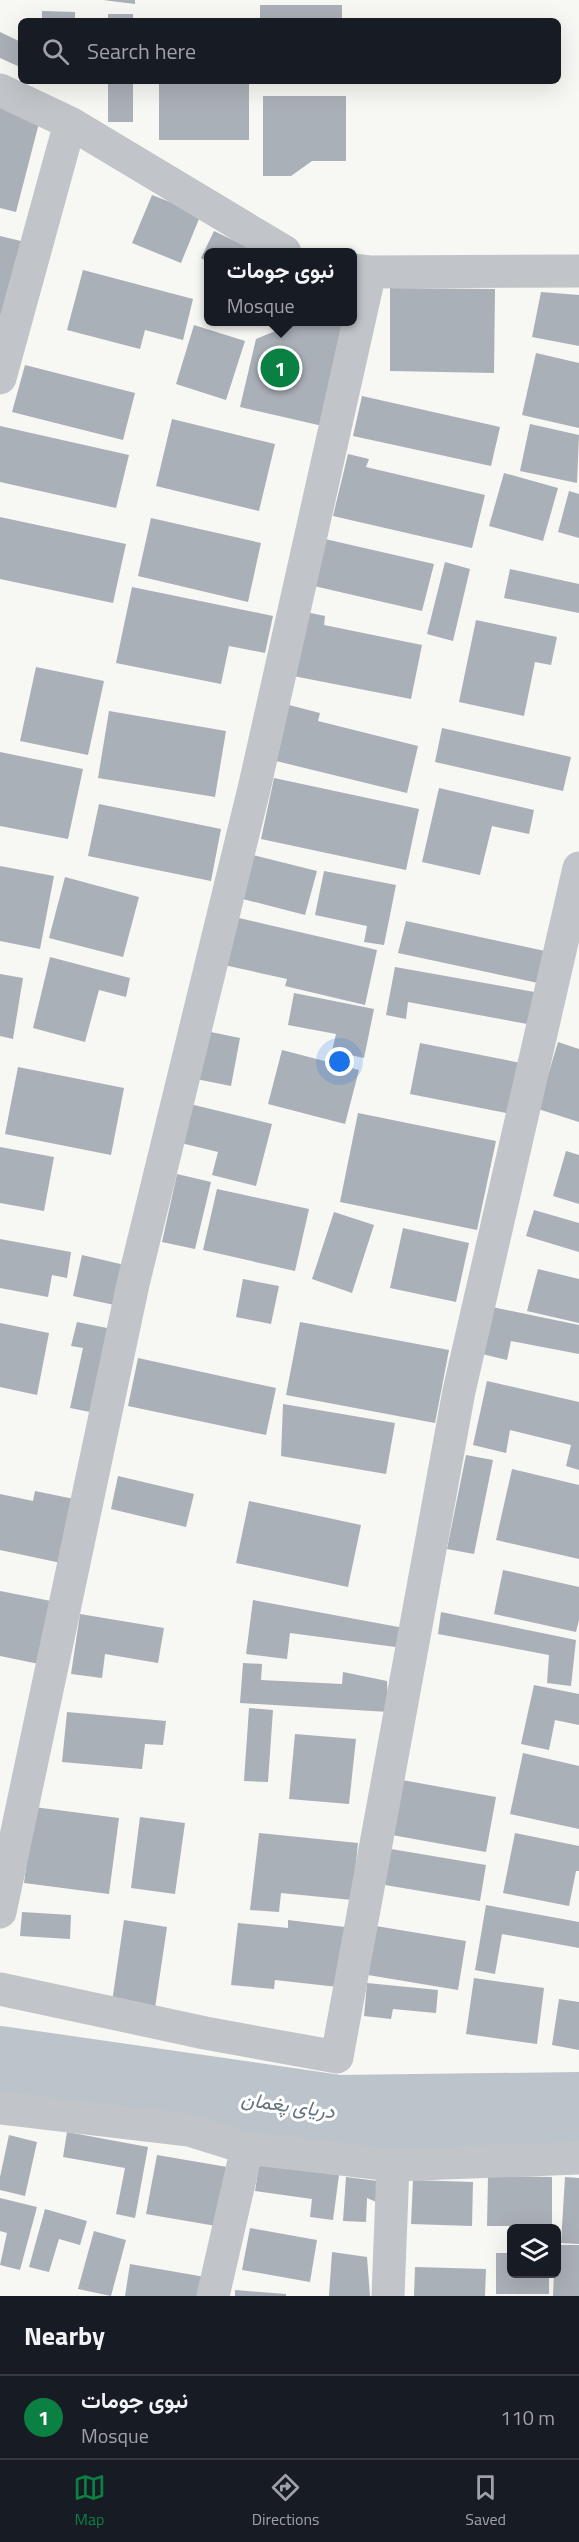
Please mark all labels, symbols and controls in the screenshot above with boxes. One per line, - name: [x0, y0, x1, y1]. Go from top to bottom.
- search box: [18, 18, 561, 84]
- text: Search here: [87, 34, 196, 68]
- icon: search: [39, 35, 72, 68]
- popup: [204, 248, 357, 326]
- text: نبوی جومات: [227, 253, 334, 287]
- text: Mosque: [227, 290, 295, 321]
- pin: 1: [260, 346, 300, 391]
- your location: [325, 1047, 354, 1076]
- water label: دریای پغمان: [239, 2083, 337, 2126]
- map controls: [507, 2224, 561, 2278]
- button: layers: [507, 2224, 561, 2278]
- text: Nearby: [24, 2316, 105, 2355]
- text: نبوی جومات: [81, 2383, 188, 2417]
- text: 1: [38, 2402, 49, 2433]
- text: 110 m: [500, 2402, 555, 2433]
- text: Mosque: [81, 2420, 149, 2451]
- tab: Map: [73, 2471, 106, 2531]
- tab: Directions: [252, 2471, 320, 2531]
- tab: Saved: [465, 2471, 506, 2531]

